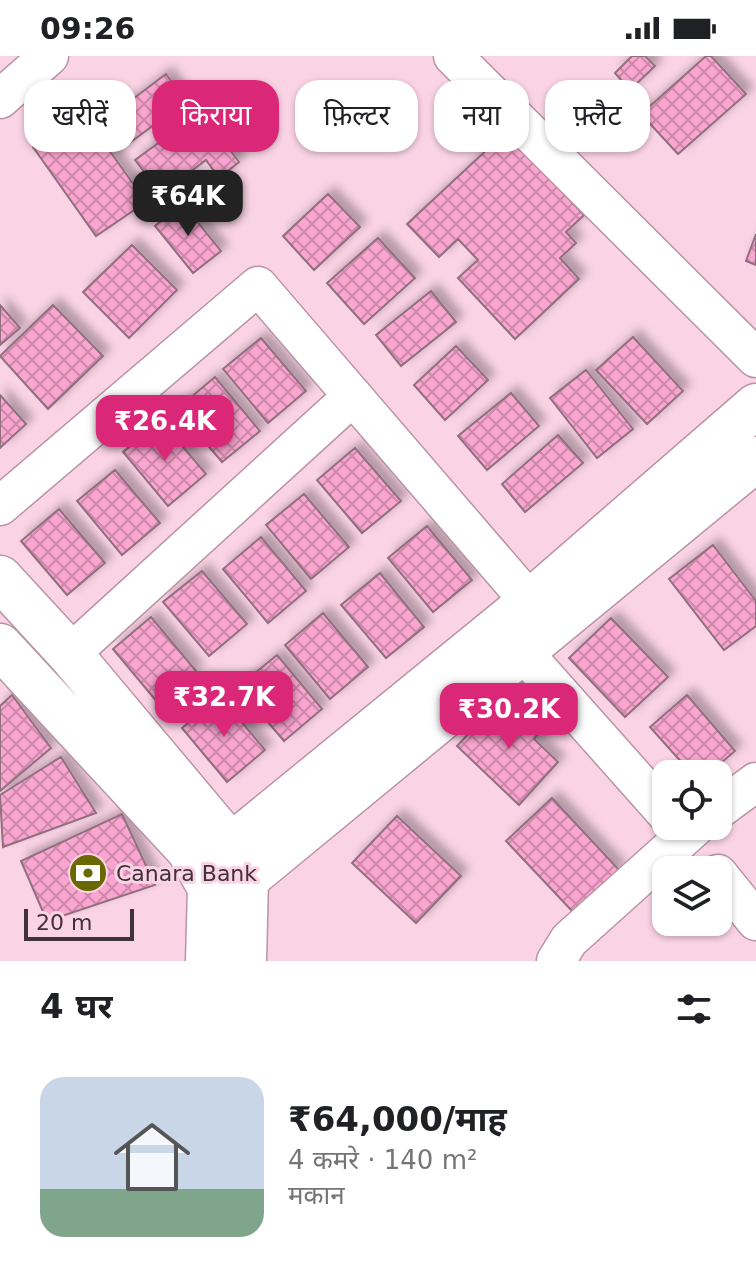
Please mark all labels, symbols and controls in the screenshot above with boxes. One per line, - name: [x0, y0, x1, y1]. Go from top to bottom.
- text: 09:26: [40, 11, 136, 46]
- chip: खरीदें: [24, 80, 136, 152]
- chip: किराया: [152, 80, 279, 152]
- chip: फ़िल्टर: [295, 80, 418, 152]
- chip: नया: [434, 80, 529, 152]
- chip: फ़्लैट: [545, 80, 650, 152]
- pin: ₹64K: [141, 170, 235, 238]
- text: ₹64K: [151, 181, 225, 211]
- pin: ₹26.4K: [100, 395, 230, 463]
- text: ₹26.4K: [114, 406, 216, 436]
- pin: ₹32.7K: [159, 671, 289, 739]
- text: ₹32.7K: [173, 682, 275, 712]
- pin: ₹30.2K: [444, 683, 574, 751]
- text: ₹30.2K: [458, 694, 560, 724]
- map controls: [652, 760, 732, 936]
- button: locate: [652, 760, 732, 840]
- bank icon: Canara Bank: [67, 852, 109, 894]
- button: layers: [652, 856, 732, 936]
- place label: Canara Bank: [116, 861, 257, 886]
- scale bar: [24, 905, 134, 941]
- text: 20 m: [36, 910, 92, 935]
- text: 4 घर: [40, 986, 113, 1026]
- icon: filters: [672, 987, 716, 1031]
- text: ₹64,000/माह: [288, 1099, 507, 1139]
- icon: home: [104, 1109, 200, 1205]
- text: 4 कमरे · 140 m²: [288, 1145, 477, 1175]
- text: मकान: [288, 1180, 345, 1210]

